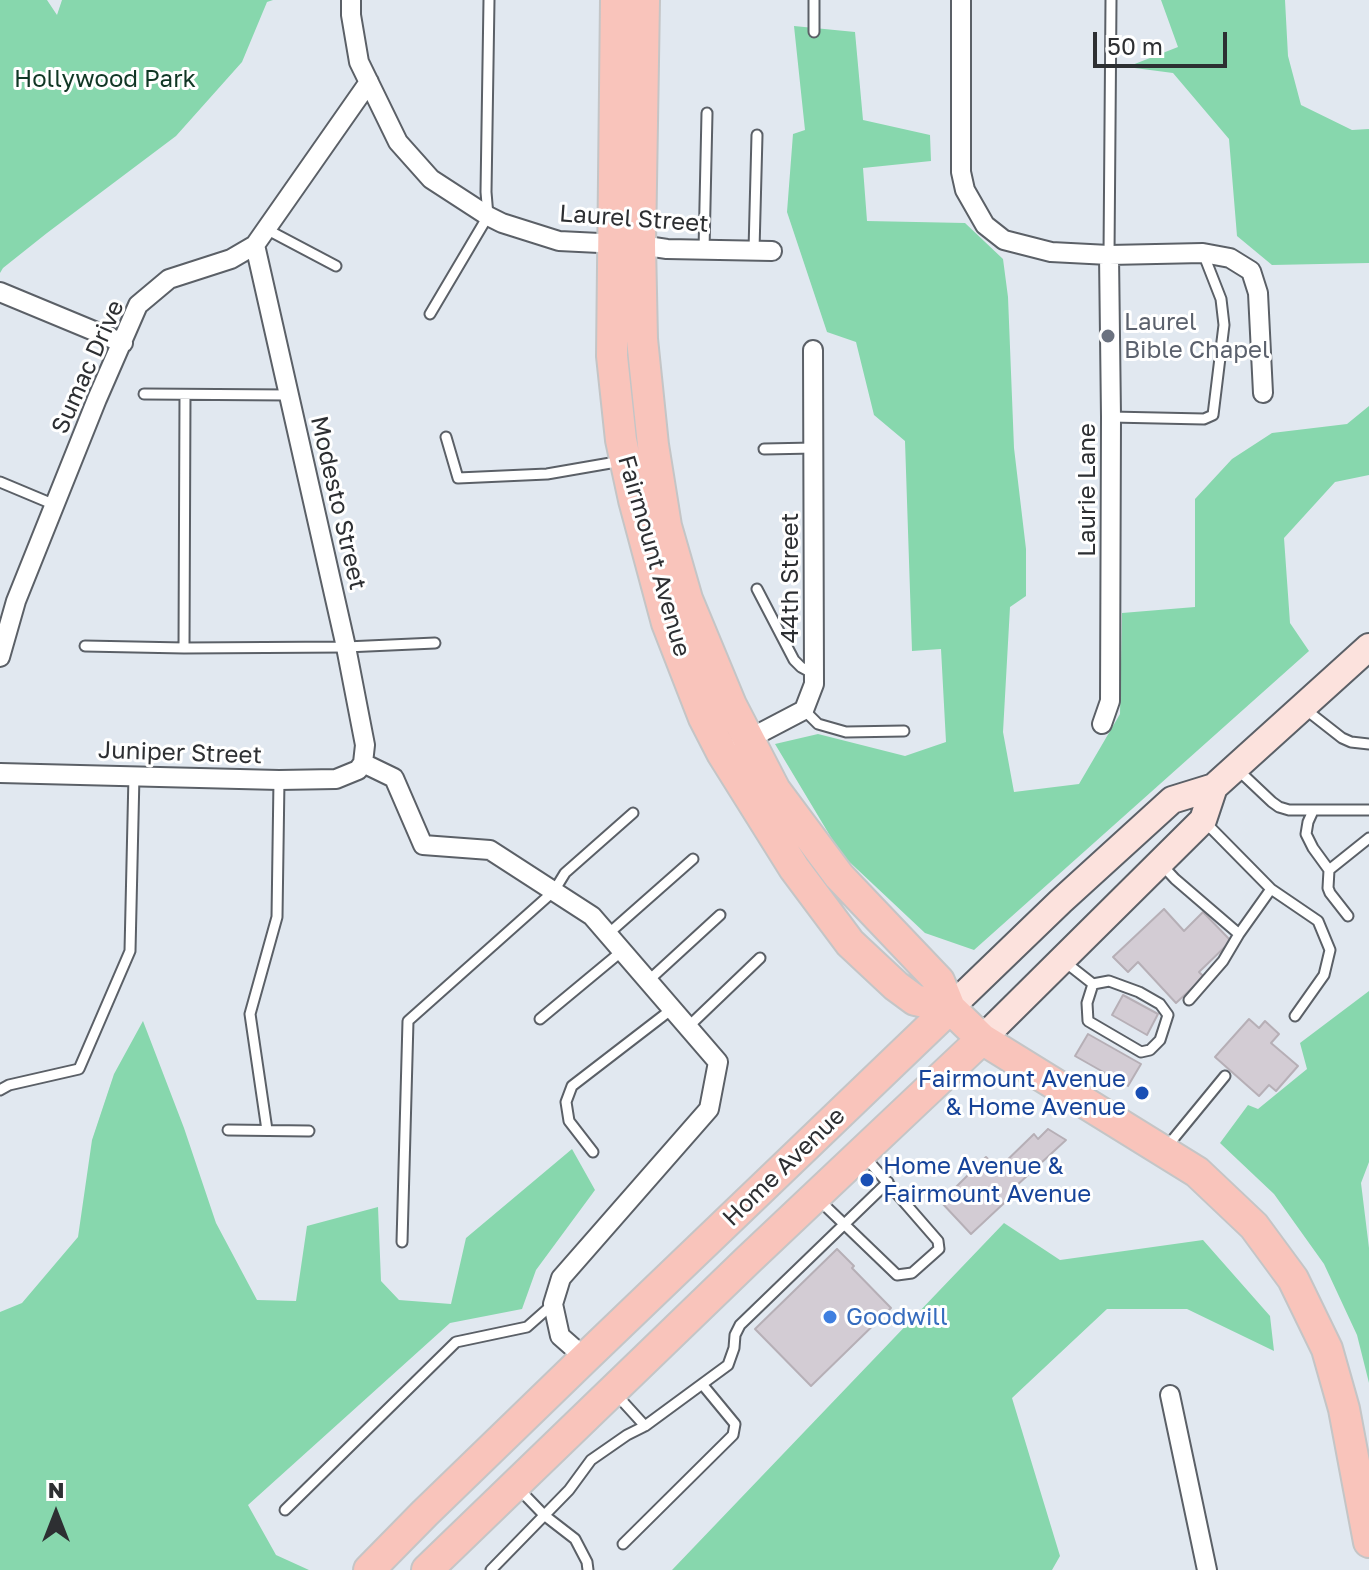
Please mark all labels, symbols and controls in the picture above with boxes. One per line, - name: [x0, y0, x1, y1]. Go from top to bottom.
- scale bar: [1097, 16, 1231, 66]
- text: 50 m: [1107, 31, 1163, 60]
- park label: Hollywood Park: [14, 65, 196, 93]
- street label: Laurel Street: [558, 199, 710, 239]
- street label: Sumac Drive: [46, 296, 130, 438]
- place label: Laurel Bible Chapel: [1124, 308, 1270, 364]
- marker: Laurel Bible Chapel: [1099, 327, 1117, 345]
- street label: Modesto Street: [304, 413, 372, 593]
- street label: Laurie Lane: [1073, 423, 1101, 557]
- street label: Fairmount Avenue: [611, 452, 697, 660]
- street label: 44th Street: [776, 513, 804, 643]
- street label: Juniper Street: [97, 736, 263, 770]
- place label: Fairmount Avenue & Home Avenue: [918, 1065, 1126, 1121]
- marker: Fairmount Avenue & Home Avenue: [1133, 1084, 1151, 1102]
- street label: Home Avenue: [717, 1102, 851, 1232]
- place label: Home Avenue & Fairmount Avenue: [883, 1152, 1091, 1208]
- marker: Home Avenue & Fairmount Avenue: [858, 1171, 876, 1189]
- place label: Goodwill: [846, 1303, 948, 1331]
- marker: Goodwill: [821, 1308, 839, 1326]
- north arrow: [16, 1474, 96, 1554]
- text: N: [48, 1476, 64, 1503]

